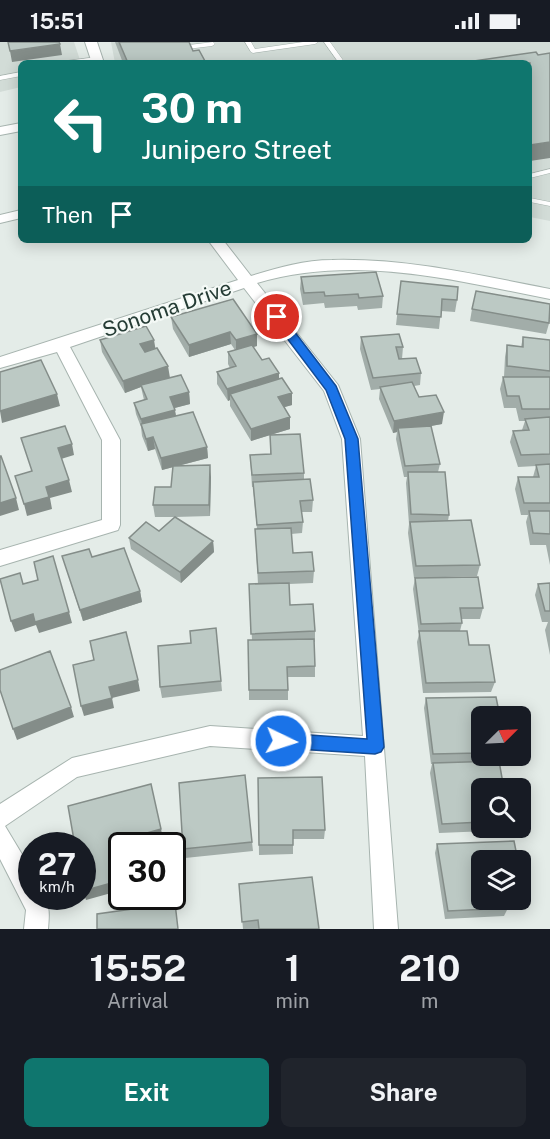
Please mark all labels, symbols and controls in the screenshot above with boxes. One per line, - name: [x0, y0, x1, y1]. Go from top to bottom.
- text: 15:51: [30, 8, 84, 34]
- text: 30 m: [141, 83, 243, 132]
- icon: left: [42, 84, 120, 162]
- text: Junipero Street: [141, 133, 332, 165]
- icon: arrive: [105, 198, 138, 231]
- text: Then: [42, 202, 93, 228]
- street label: Sonoma Drive: [99, 275, 235, 342]
- pin: [251, 291, 302, 342]
- icon: arrive: [260, 300, 293, 333]
- north arrow: [471, 706, 531, 766]
- map controls: [471, 706, 531, 910]
- position arrow: [249, 709, 313, 773]
- button: search: [471, 778, 531, 838]
- speed limit sign: 30: [108, 832, 186, 910]
- text: 27: [38, 846, 76, 882]
- button: layers: [471, 850, 531, 910]
- text: km/h: [39, 878, 75, 895]
- text: 15:52: [90, 947, 186, 989]
- text: 1: [285, 947, 300, 989]
- text: 210: [399, 947, 460, 989]
- text: Arrival: [107, 989, 169, 1013]
- text: min: [276, 989, 310, 1013]
- text: m: [421, 989, 438, 1013]
- button: Exit: [24, 1058, 269, 1127]
- button: Share: [281, 1058, 526, 1127]

